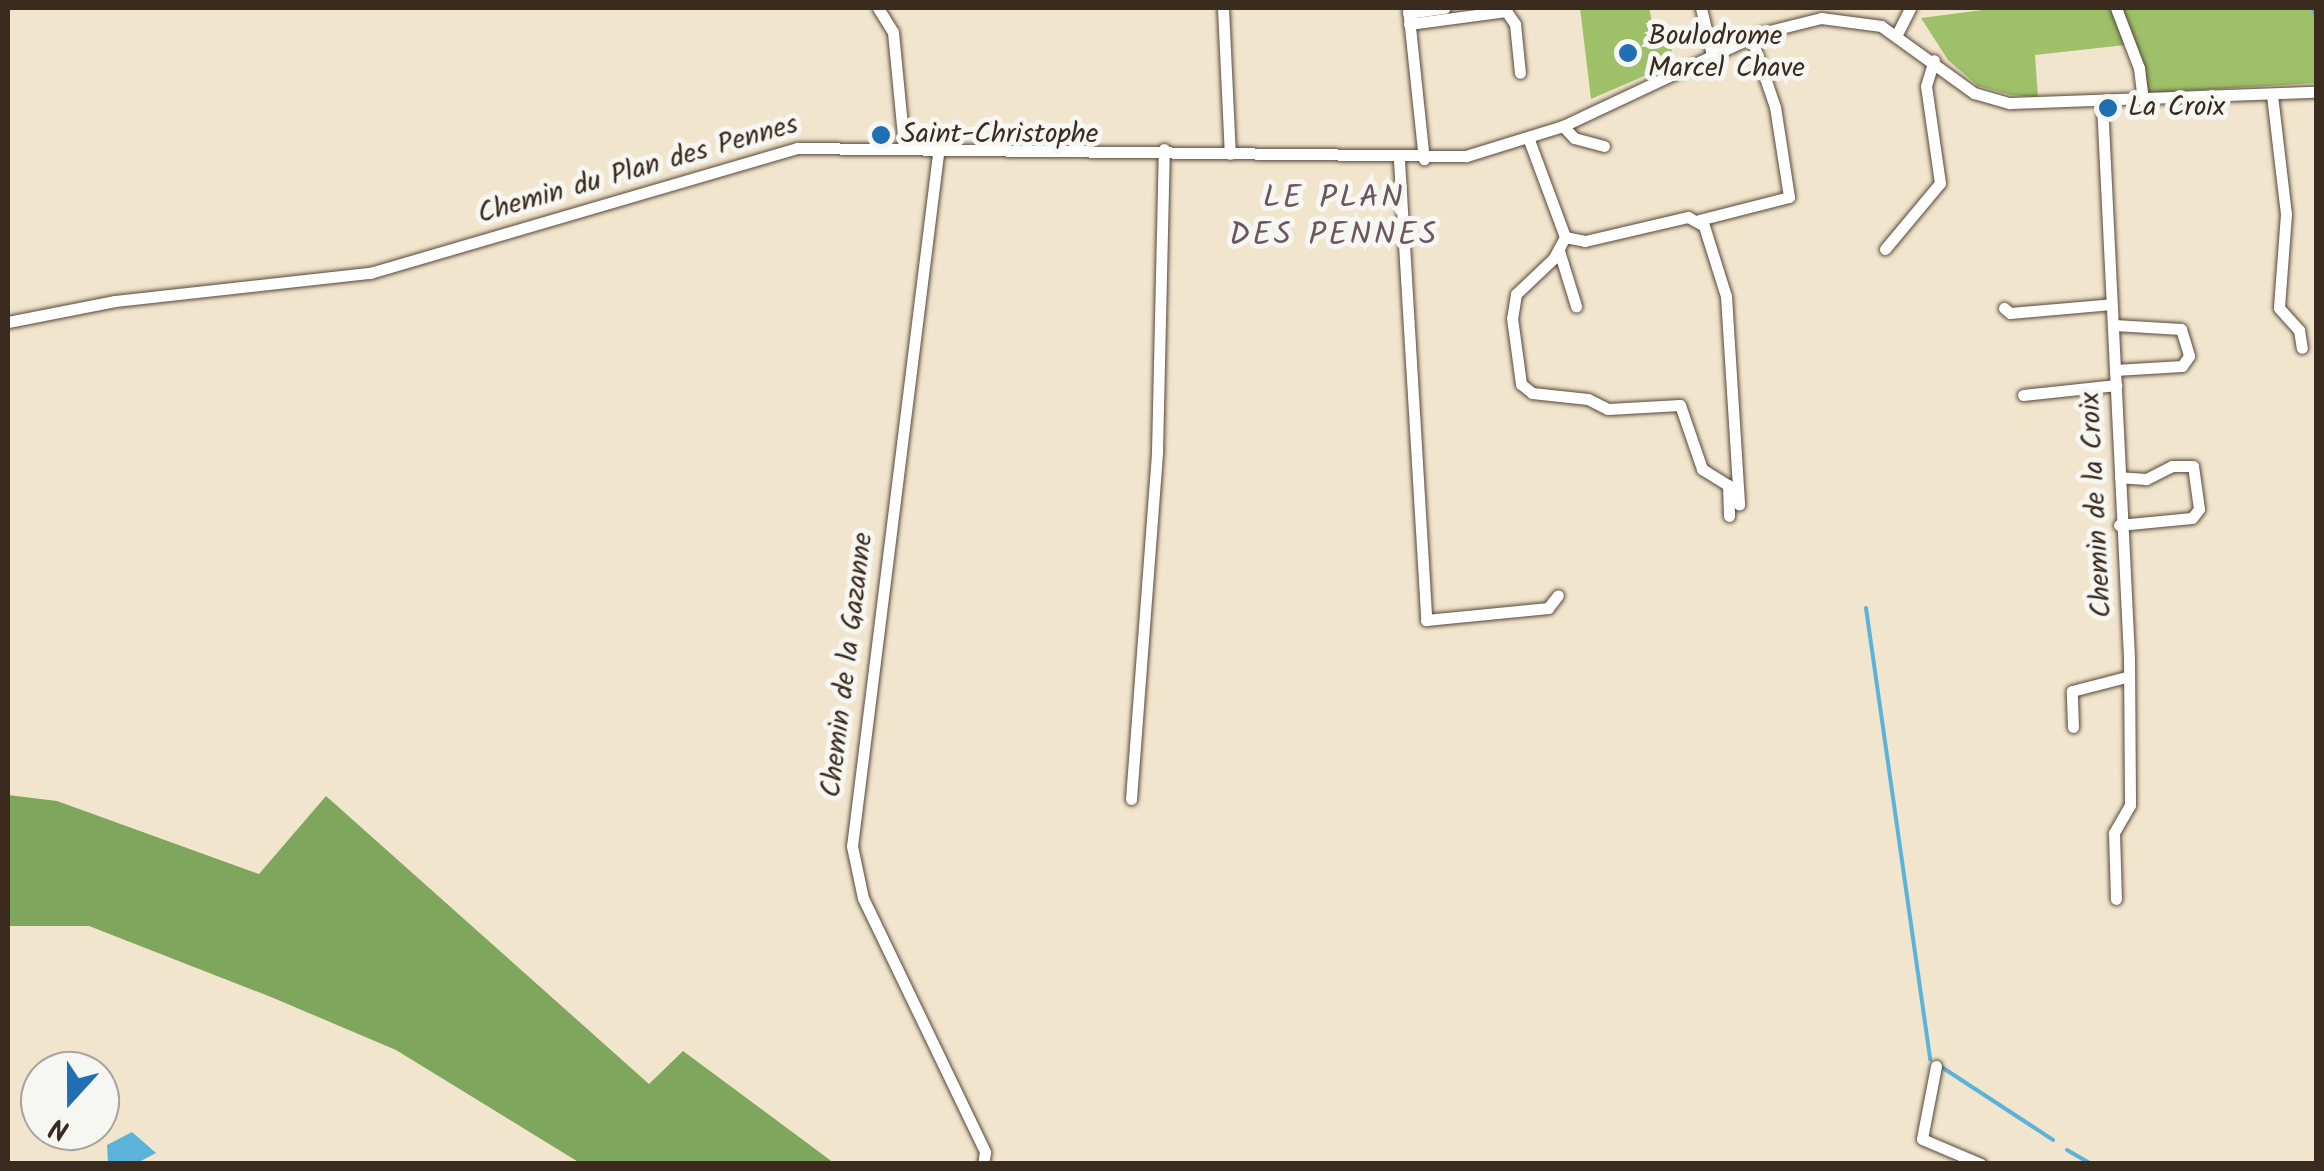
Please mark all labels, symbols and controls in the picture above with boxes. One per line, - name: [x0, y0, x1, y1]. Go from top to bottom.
- place label: Boulodrome Marcel Chave: [1648, 20, 1805, 86]
- marker: Boulodrome Marcel Chave: [1617, 42, 1639, 64]
- place label: La Croix: [2128, 91, 2225, 125]
- marker: La Croix: [2097, 97, 2119, 119]
- street label: Chemin du Plan des Pennes: [474, 108, 802, 232]
- place label: Saint-Christophe: [901, 118, 1098, 152]
- marker: Saint-Christophe: [870, 124, 892, 146]
- district label: LE PLAN DES PENNES: [1229, 181, 1439, 256]
- street label: Chemin de la Croix: [2074, 391, 2120, 619]
- street label: Chemin de la Gazanne: [815, 531, 881, 799]
- north arrow: [20, 1051, 120, 1151]
- text: N: [43, 1103, 76, 1152]

